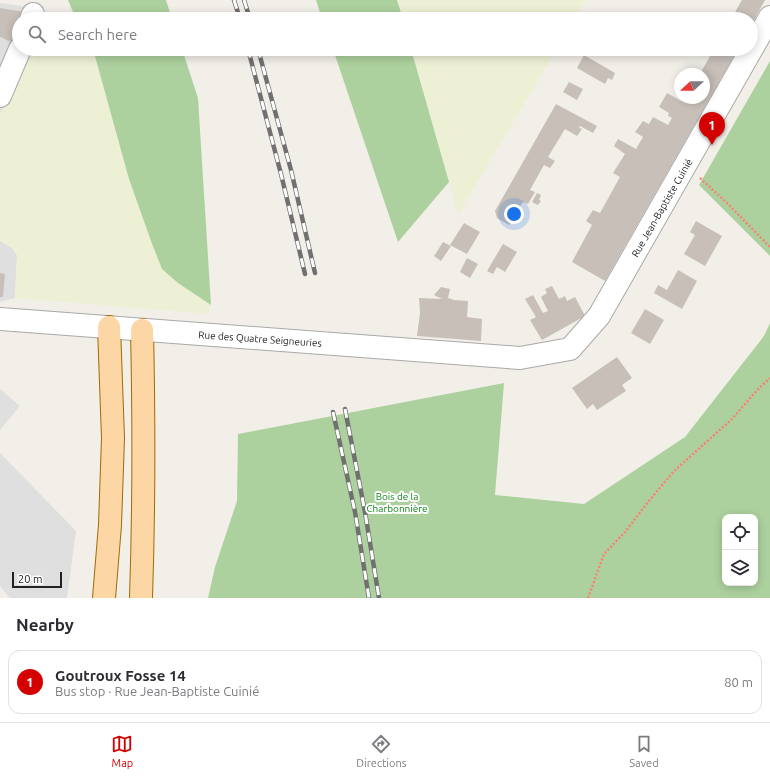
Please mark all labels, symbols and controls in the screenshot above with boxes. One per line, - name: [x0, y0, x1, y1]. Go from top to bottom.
- search box: [12, 12, 758, 56]
- icon: search: [26, 23, 48, 45]
- text: Search here: [58, 26, 137, 43]
- north arrow: [674, 68, 710, 104]
- pin: 1: [699, 112, 725, 145]
- street label: Rue Jean-Baptiste Cuinié: [629, 157, 695, 259]
- your location: [504, 204, 524, 224]
- street label: Rue des Quatre Seigneuries: [198, 329, 322, 349]
- park label: Bois de la Charbonnière: [366, 491, 428, 514]
- map controls: [722, 514, 758, 586]
- button: locate: [722, 514, 758, 550]
- button: layers: [722, 550, 758, 586]
- scale bar: [12, 570, 62, 589]
- text: 20 m: [18, 573, 42, 585]
- text: Nearby: [16, 615, 74, 634]
- text: Goutroux Fosse 14: [55, 667, 186, 684]
- text: 1: [26, 675, 34, 689]
- text: 80 m: [724, 675, 753, 689]
- text: Bus stop · Rue Jean-Baptiste Cuinié: [55, 684, 259, 698]
- tab: Map: [111, 733, 133, 769]
- tab: Directions: [356, 733, 407, 769]
- tab: Saved: [629, 733, 659, 769]

